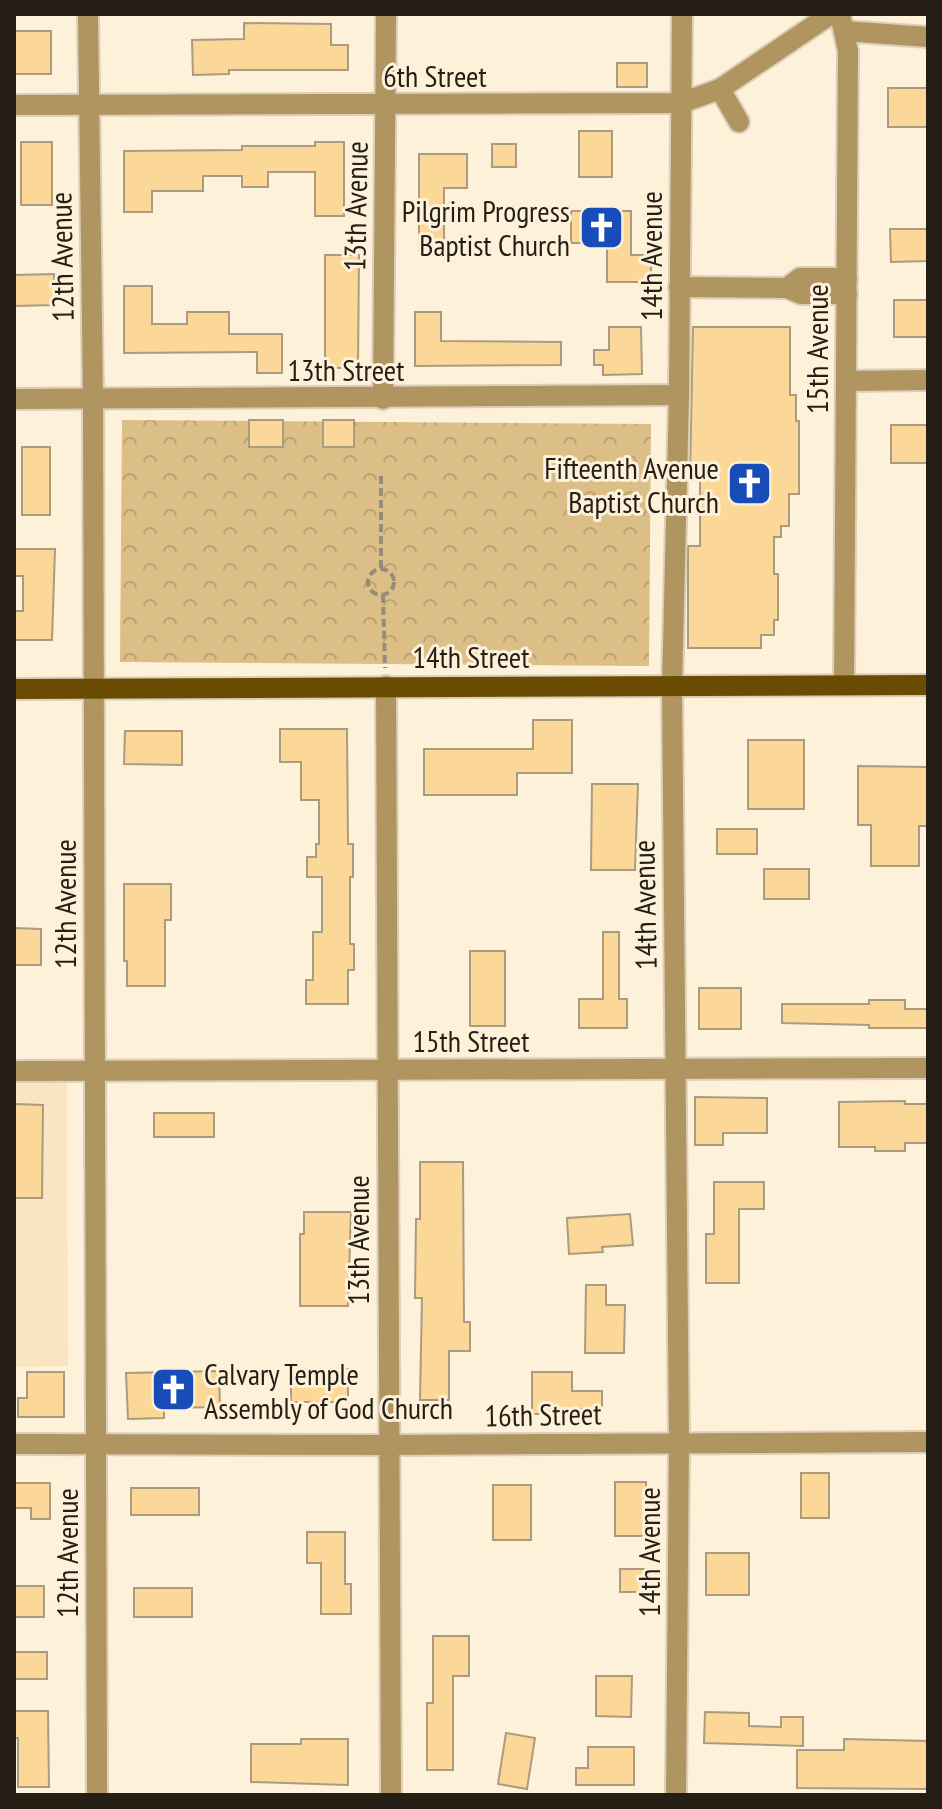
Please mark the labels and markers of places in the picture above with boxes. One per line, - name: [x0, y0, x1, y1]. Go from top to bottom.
- place label: Pilgrim Progress Baptist Church: [402, 191, 570, 264]
- church icon: Pilgrim Progress Baptist Church: [577, 203, 625, 251]
- place label: Fifteenth Avenue Baptist Church: [544, 448, 719, 521]
- church icon: Fifteenth Avenue Baptist Church: [726, 460, 774, 508]
- place label: Calvary Temple Assembly of God Church: [204, 1354, 453, 1427]
- church icon: Calvary Temple Assembly of God Church: [149, 1366, 197, 1414]

